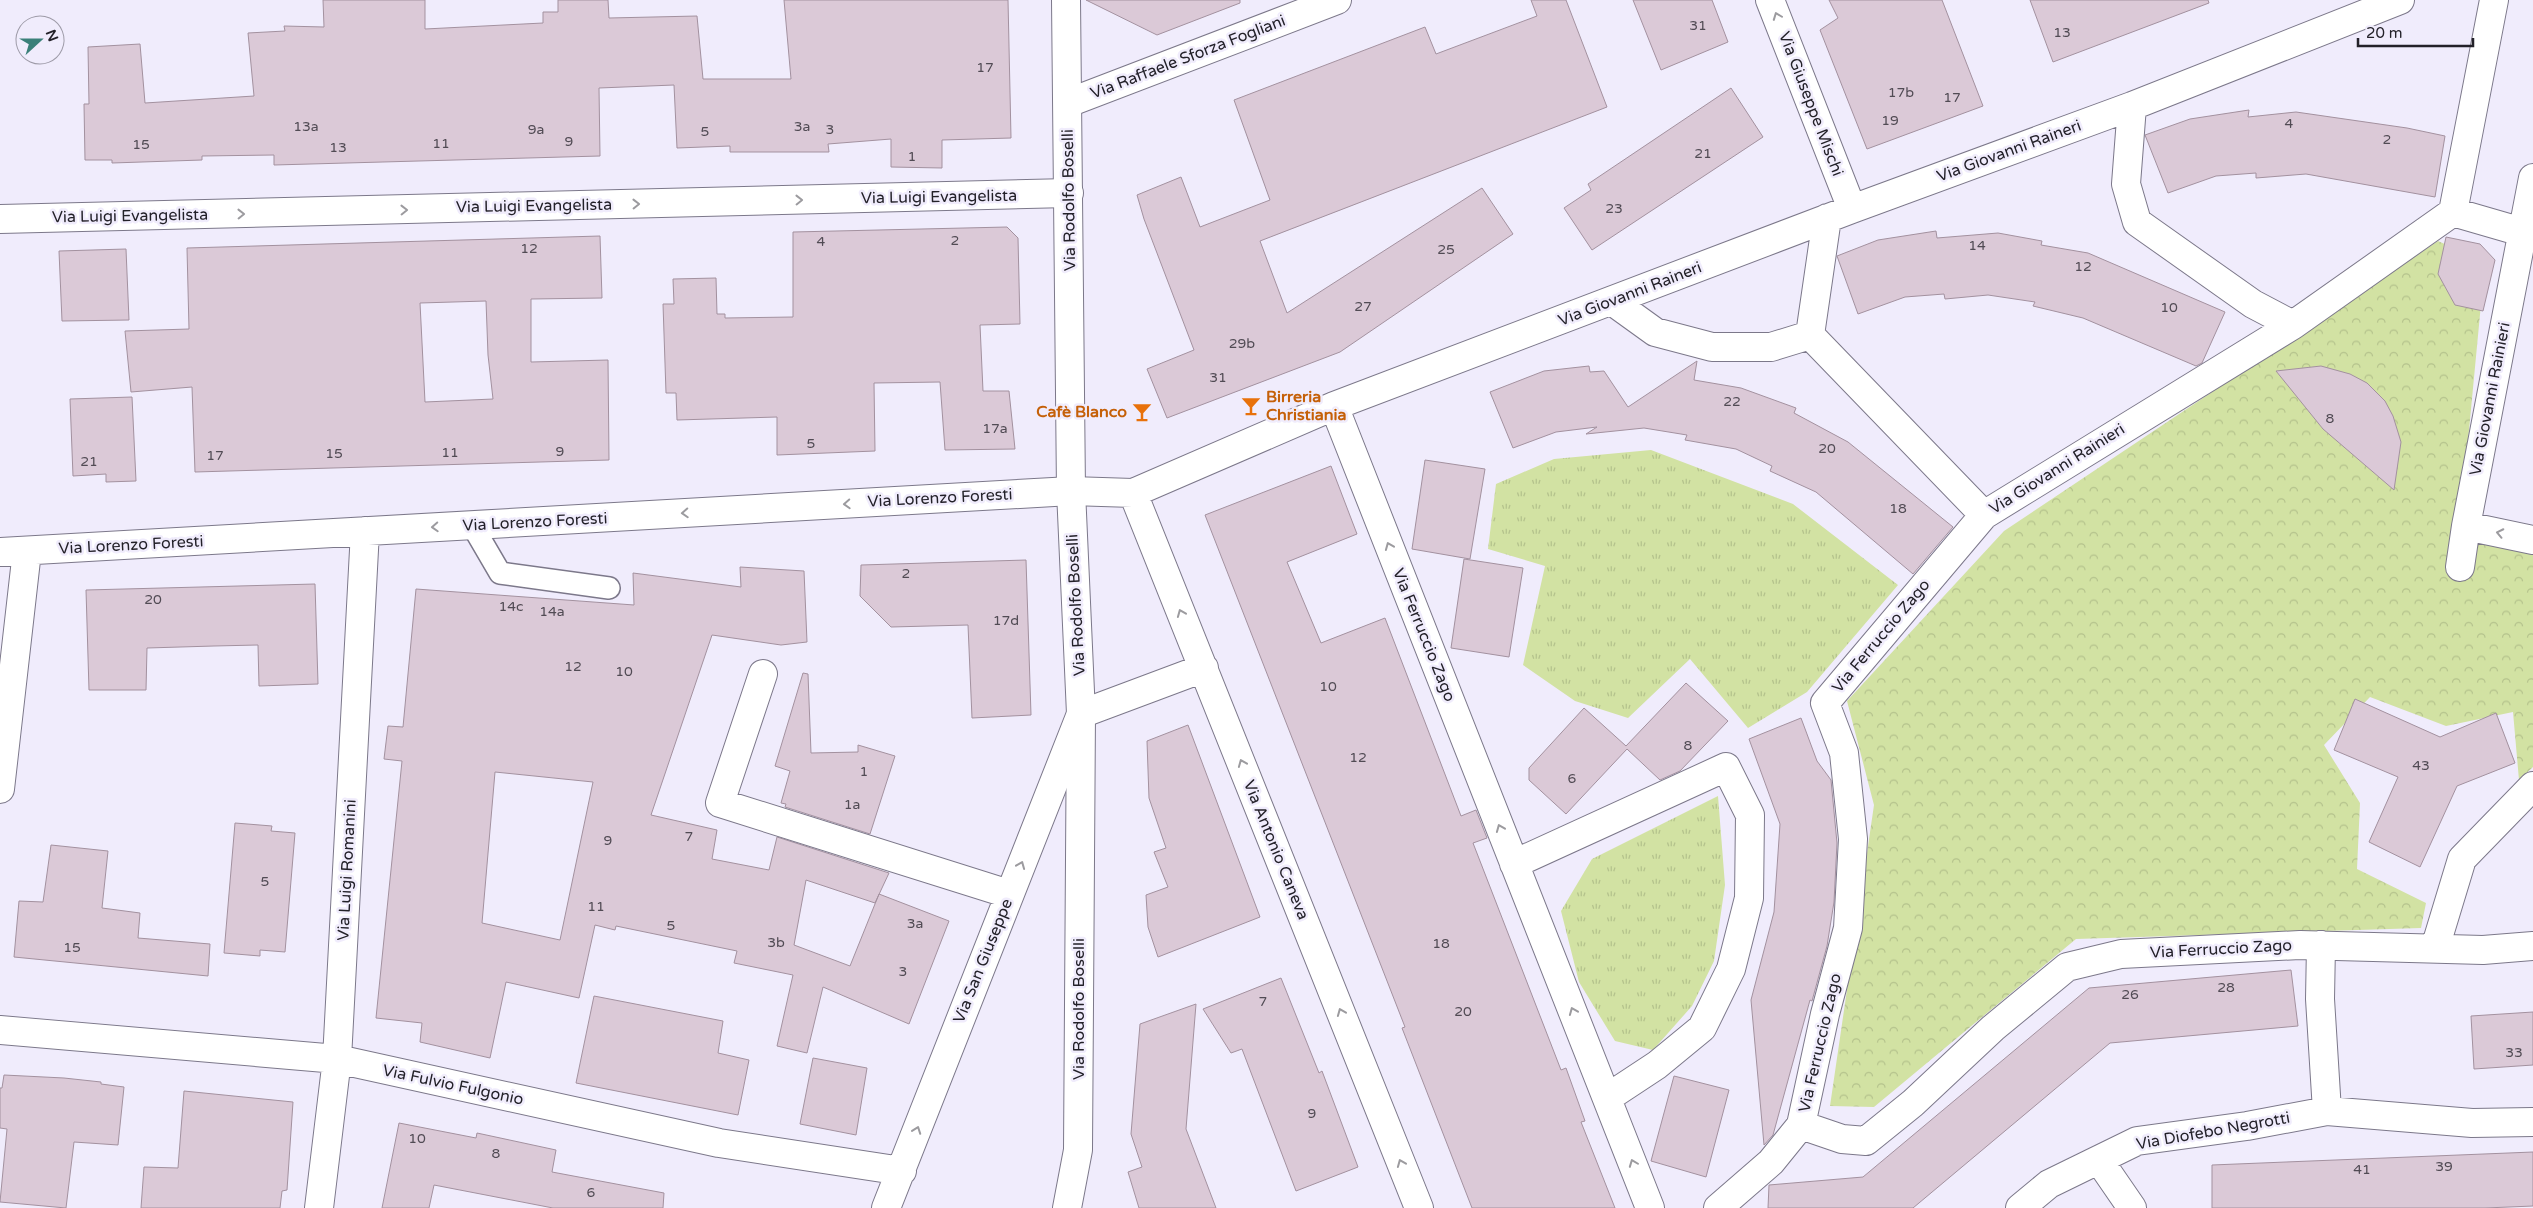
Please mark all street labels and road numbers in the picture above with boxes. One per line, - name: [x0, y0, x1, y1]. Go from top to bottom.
- street label: Via Raffaele Sforza Fogliani: [1088, 11, 1288, 103]
- street label: Via Giuseppe Mischi: [1774, 29, 1848, 179]
- street label: Via Giovanni Raineri: [1934, 116, 2084, 186]
- street label: Via Rodolfo Boselli: [1058, 129, 1080, 271]
- street label: Via Luigi Evangelista: [861, 186, 1017, 208]
- street label: Via Luigi Evangelista: [456, 195, 612, 217]
- street label: Via Luigi Evangelista: [52, 205, 208, 227]
- street label: Via Giovanni Raineri: [1555, 257, 1705, 331]
- street label: Via Giovanni Rainieri: [2465, 320, 2515, 478]
- street label: Via Giovanni Rainieri: [1986, 419, 2128, 519]
- street label: Via Lorenzo Foresti: [867, 484, 1013, 512]
- street label: Via Lorenzo Foresti: [462, 508, 608, 536]
- street label: Via Lorenzo Foresti: [58, 531, 204, 559]
- street label: Via Rodolfo Boselli: [1062, 534, 1090, 676]
- street label: Via Ferruccio Zago: [1388, 565, 1460, 705]
- street label: Via Ferruccio Zago: [1828, 575, 1934, 697]
- street label: Via Antonio Caneva: [1239, 777, 1313, 923]
- street label: Via Luigi Romanini: [333, 799, 361, 941]
- street label: Via San Giuseppe: [949, 896, 1017, 1026]
- street label: Via Ferruccio Zago: [2150, 935, 2292, 963]
- street label: Via Rodolfo Boselli: [1069, 938, 1089, 1080]
- street label: Via Ferruccio Zago: [1794, 972, 1846, 1114]
- street label: Via Fulvio Fulgonio: [381, 1060, 525, 1110]
- street label: Via Diofebo Negrotti: [2135, 1108, 2291, 1154]

